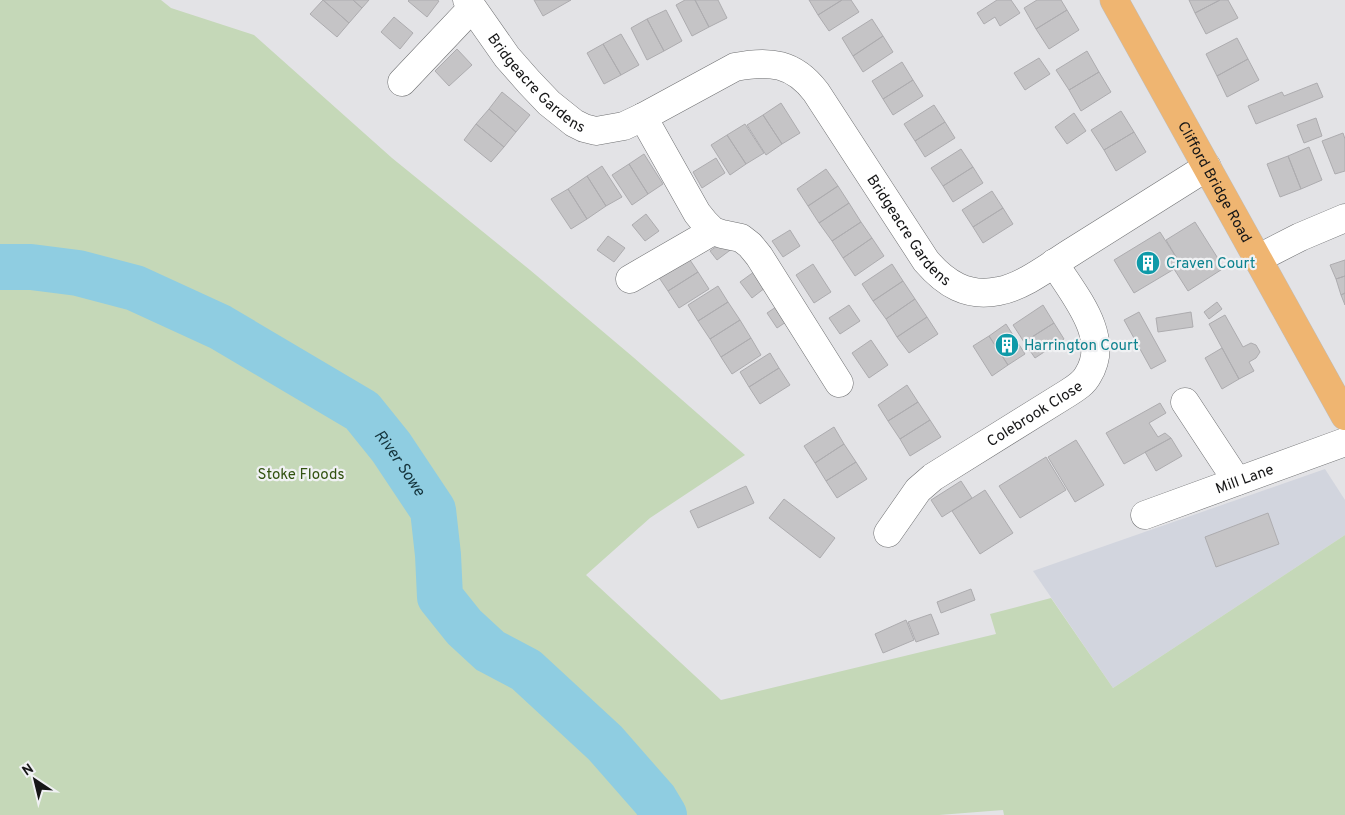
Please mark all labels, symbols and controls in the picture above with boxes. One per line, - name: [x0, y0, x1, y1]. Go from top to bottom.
- street label: Bridgeacre Gardens: [482, 30, 588, 138]
- street label: Clifford Bridge Road: [1172, 119, 1255, 247]
- street label: Bridgeacre Gardens: [861, 172, 954, 291]
- building icon: Craven Court: [1135, 250, 1161, 276]
- place label: Craven Court: [1166, 255, 1255, 274]
- building icon: Harrington Court: [994, 332, 1020, 358]
- place label: Harrington Court: [1024, 337, 1139, 356]
- street label: Colebrook Close: [984, 378, 1087, 452]
- water label: River Sowe: [369, 426, 429, 501]
- street label: Mill Lane: [1213, 461, 1277, 499]
- park label: Stoke Floods: [258, 466, 344, 485]
- north arrow: [10, 755, 60, 805]
- text: N: [19, 761, 37, 780]

